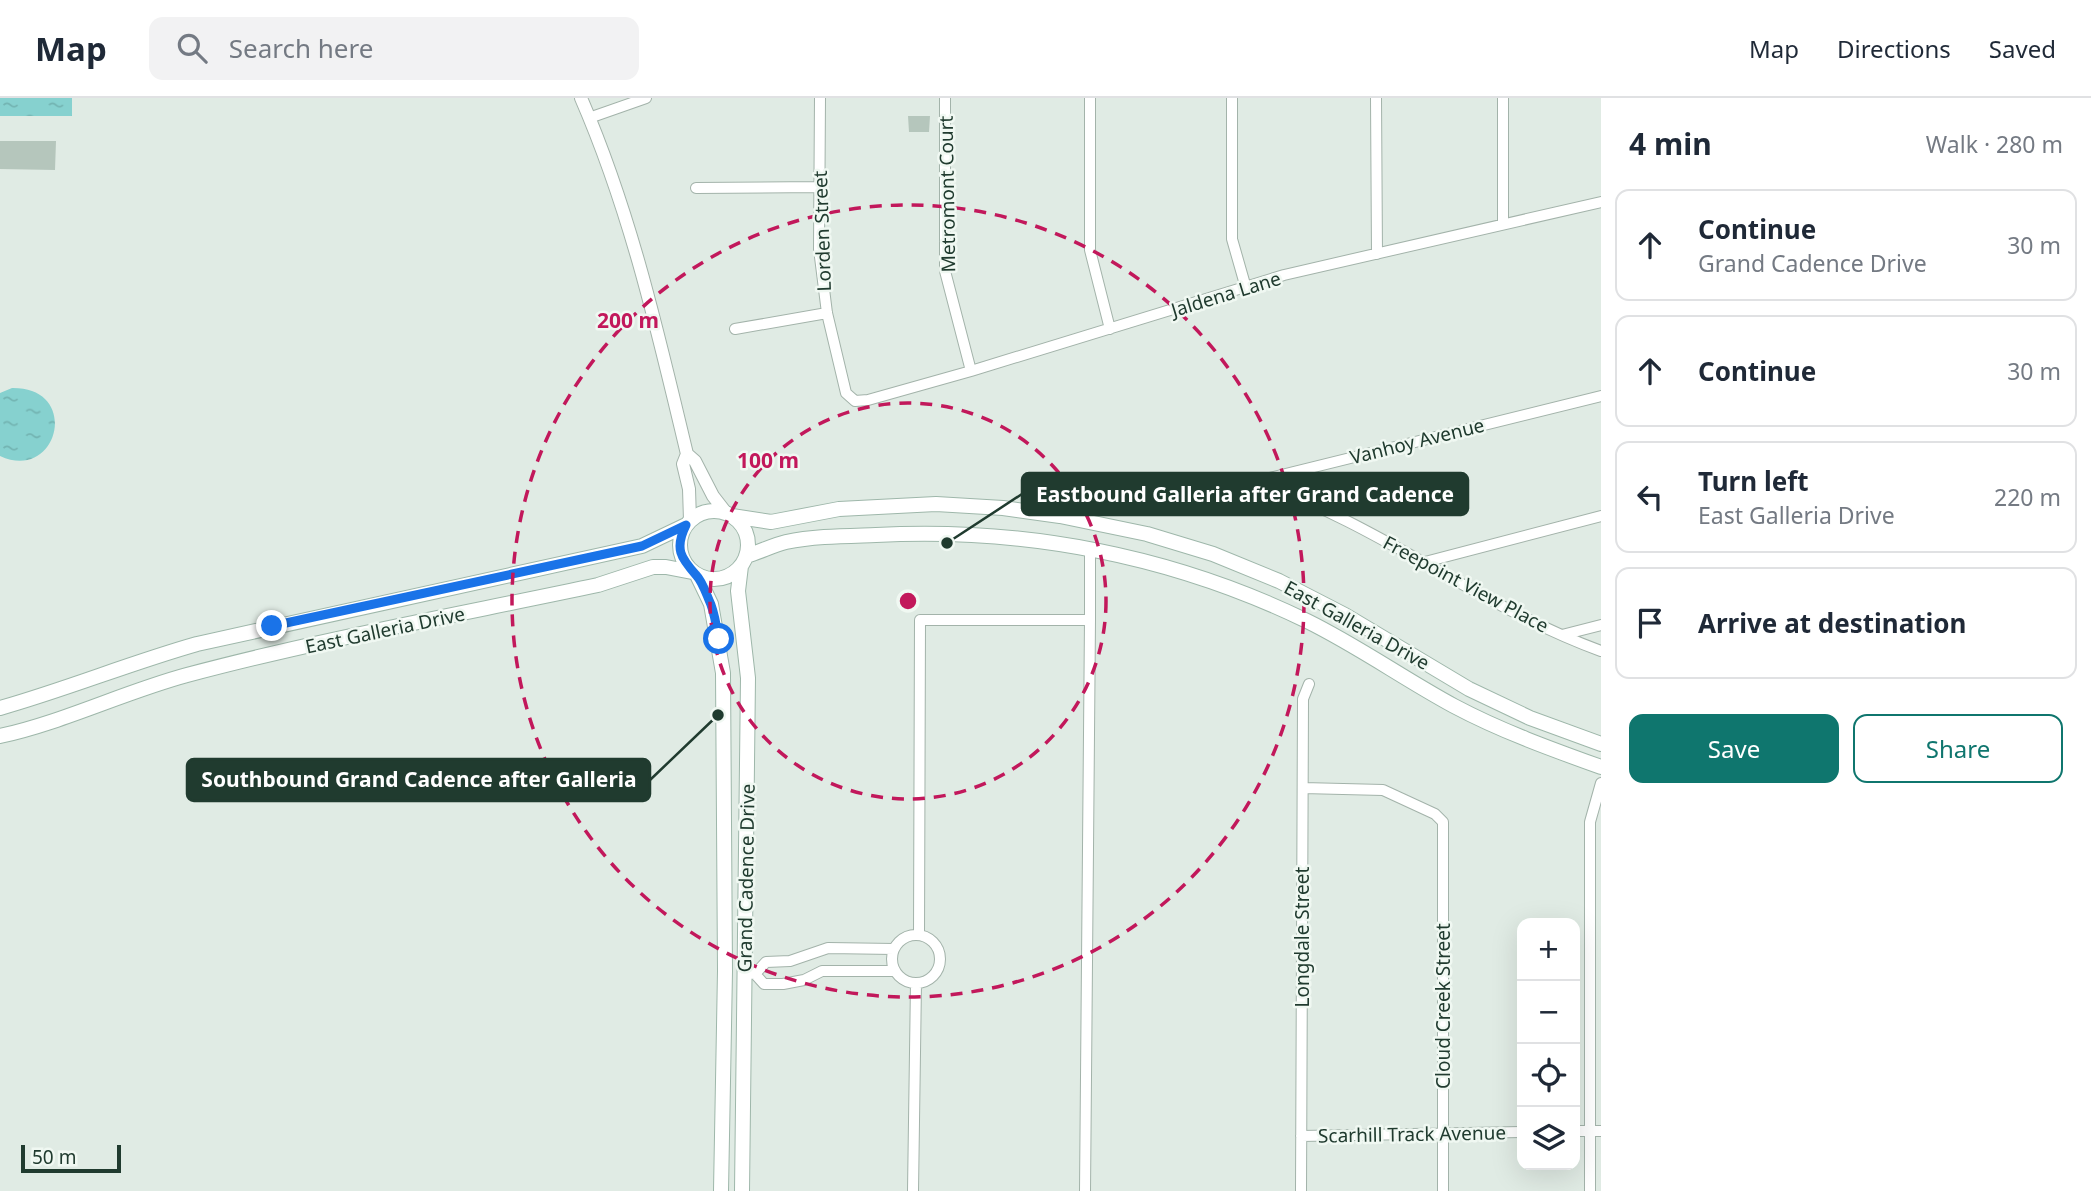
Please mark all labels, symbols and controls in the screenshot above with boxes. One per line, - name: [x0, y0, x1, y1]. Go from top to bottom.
- search box: [149, 17, 639, 80]
- text: Map: [35, 26, 107, 71]
- icon: search: [173, 29, 211, 67]
- text: Search here: [229, 30, 373, 66]
- text: Map: [1749, 32, 1799, 65]
- text: Directions: [1837, 32, 1951, 65]
- text: Saved: [1989, 32, 2056, 65]
- street label: Metromont Court: [933, 115, 961, 272]
- text: 4 min: [1629, 123, 1712, 164]
- text: Walk · 280 m: [1926, 128, 2063, 160]
- street label: Lorden Street: [807, 170, 837, 292]
- text: Continue: [1698, 211, 1816, 247]
- icon: ahead: [1631, 226, 1669, 264]
- text: 30 m: [2007, 229, 2061, 261]
- text: Grand Cadence Drive: [1698, 247, 1927, 279]
- street label: Jaldena Lane: [1166, 265, 1284, 324]
- text: 200 m: [597, 306, 659, 334]
- icon: ahead: [1631, 352, 1669, 390]
- text: Continue: [1698, 353, 1816, 389]
- text: 30 m: [2007, 355, 2061, 387]
- street label: Vanhoy Avenue: [1347, 412, 1487, 470]
- text: 100 m: [737, 446, 799, 474]
- text: Turn left: [1698, 463, 1809, 499]
- callout: Eastbound Galleria after Grand Cadence: [1022, 473, 1468, 515]
- icon: left: [1631, 478, 1669, 516]
- text: Eastbound Galleria after Grand Cadence: [1036, 480, 1454, 508]
- text: 220 m: [1994, 481, 2061, 513]
- text: East Galleria Drive: [1698, 499, 1895, 531]
- street label: Freepoint View Place: [1379, 529, 1553, 639]
- street label: East Galleria Drive: [1280, 574, 1434, 676]
- centre of rings: [896, 589, 920, 613]
- street label: East Galleria Drive: [303, 600, 467, 660]
- icon: arrive: [1631, 604, 1669, 642]
- text: Arrive at destination: [1698, 605, 1967, 641]
- route end: [256, 610, 287, 641]
- route start: [703, 623, 734, 654]
- button: Save: [1629, 714, 1839, 783]
- button: Share: [1853, 714, 2063, 783]
- callout: Southbound Grand Cadence after Galleria: [187, 759, 650, 801]
- text: Southbound Grand Cadence after Galleria: [201, 765, 637, 793]
- street label: Grand Cadence Drive: [731, 783, 761, 973]
- street label: Longdale Street: [1289, 866, 1315, 1007]
- map controls: [1517, 918, 1580, 1170]
- button: +: [1517, 918, 1580, 981]
- street label: Cloud Creek Street: [1430, 923, 1456, 1089]
- button: −: [1517, 981, 1580, 1044]
- button: locate: [1517, 1044, 1580, 1107]
- button: layers: [1517, 1107, 1580, 1170]
- street label: Scarhill Track Avenue: [1318, 1119, 1506, 1149]
- scale bar: [21, 1142, 121, 1174]
- text: 50 m: [32, 1144, 76, 1170]

